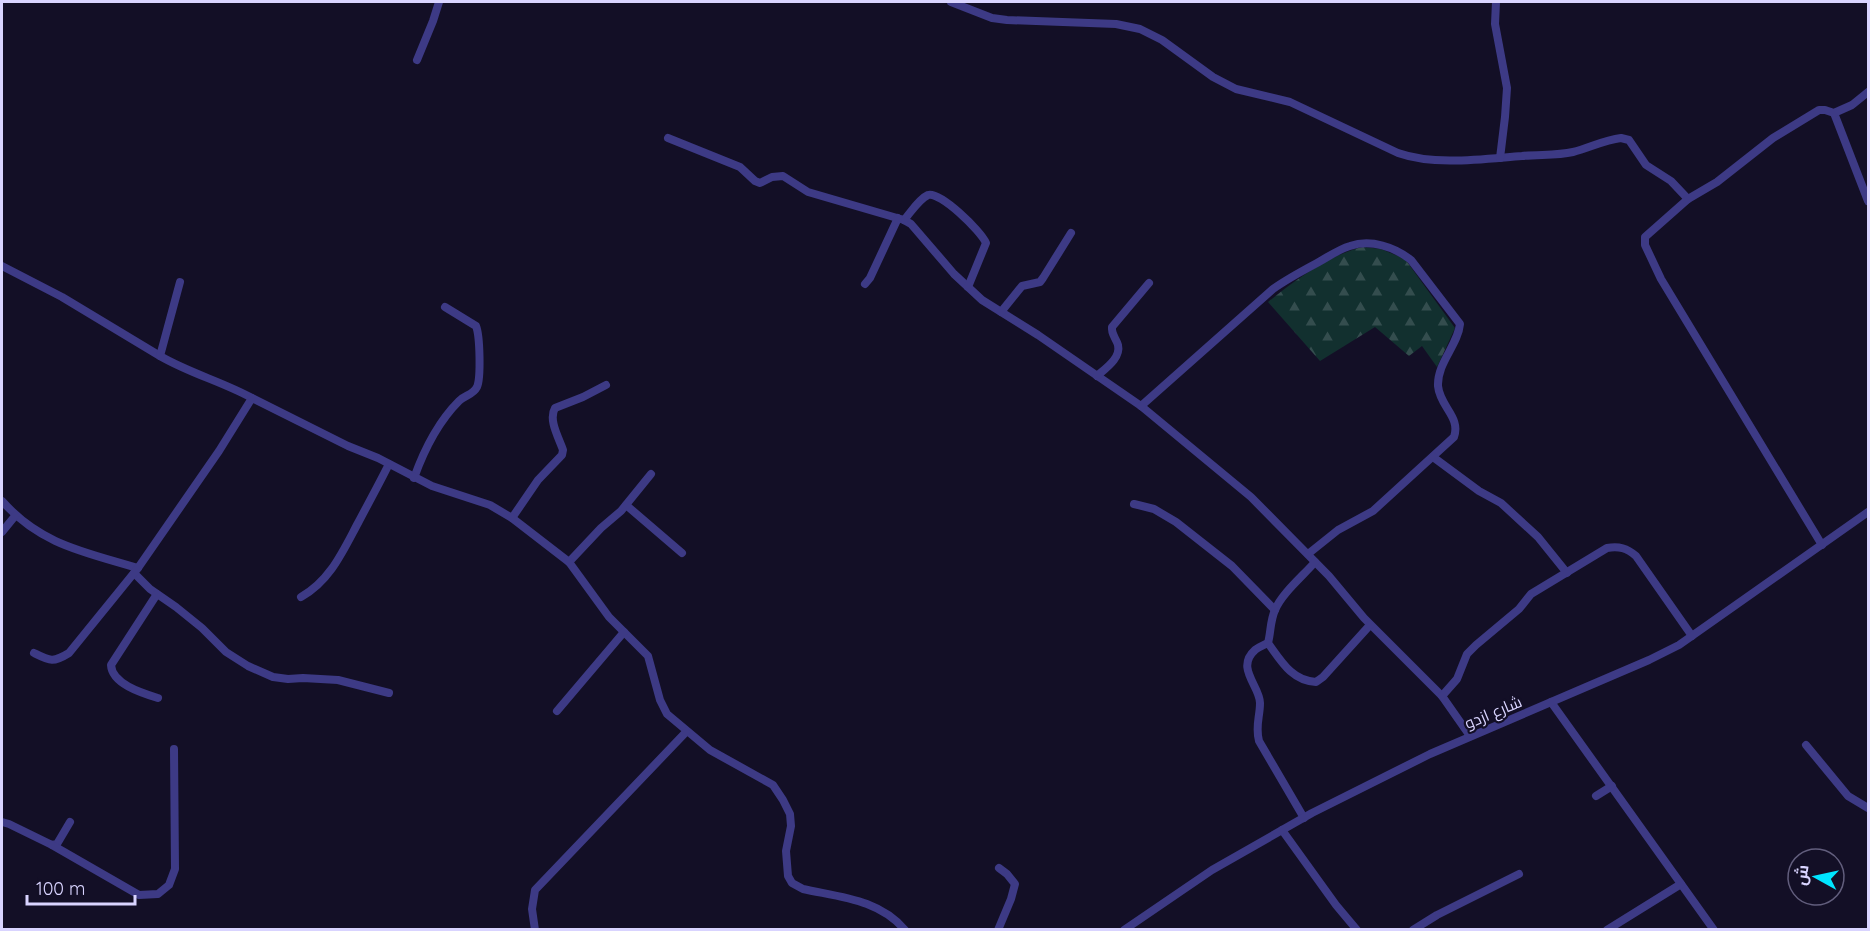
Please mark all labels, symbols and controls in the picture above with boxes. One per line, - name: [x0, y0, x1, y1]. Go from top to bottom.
- street label: شارع ازدو: [1461, 691, 1525, 735]
- north arrow: [1786, 847, 1846, 907]
- text: ش: [1790, 863, 1812, 886]
- scale bar: [27, 868, 135, 906]
- text: 100 m: [36, 877, 85, 900]

